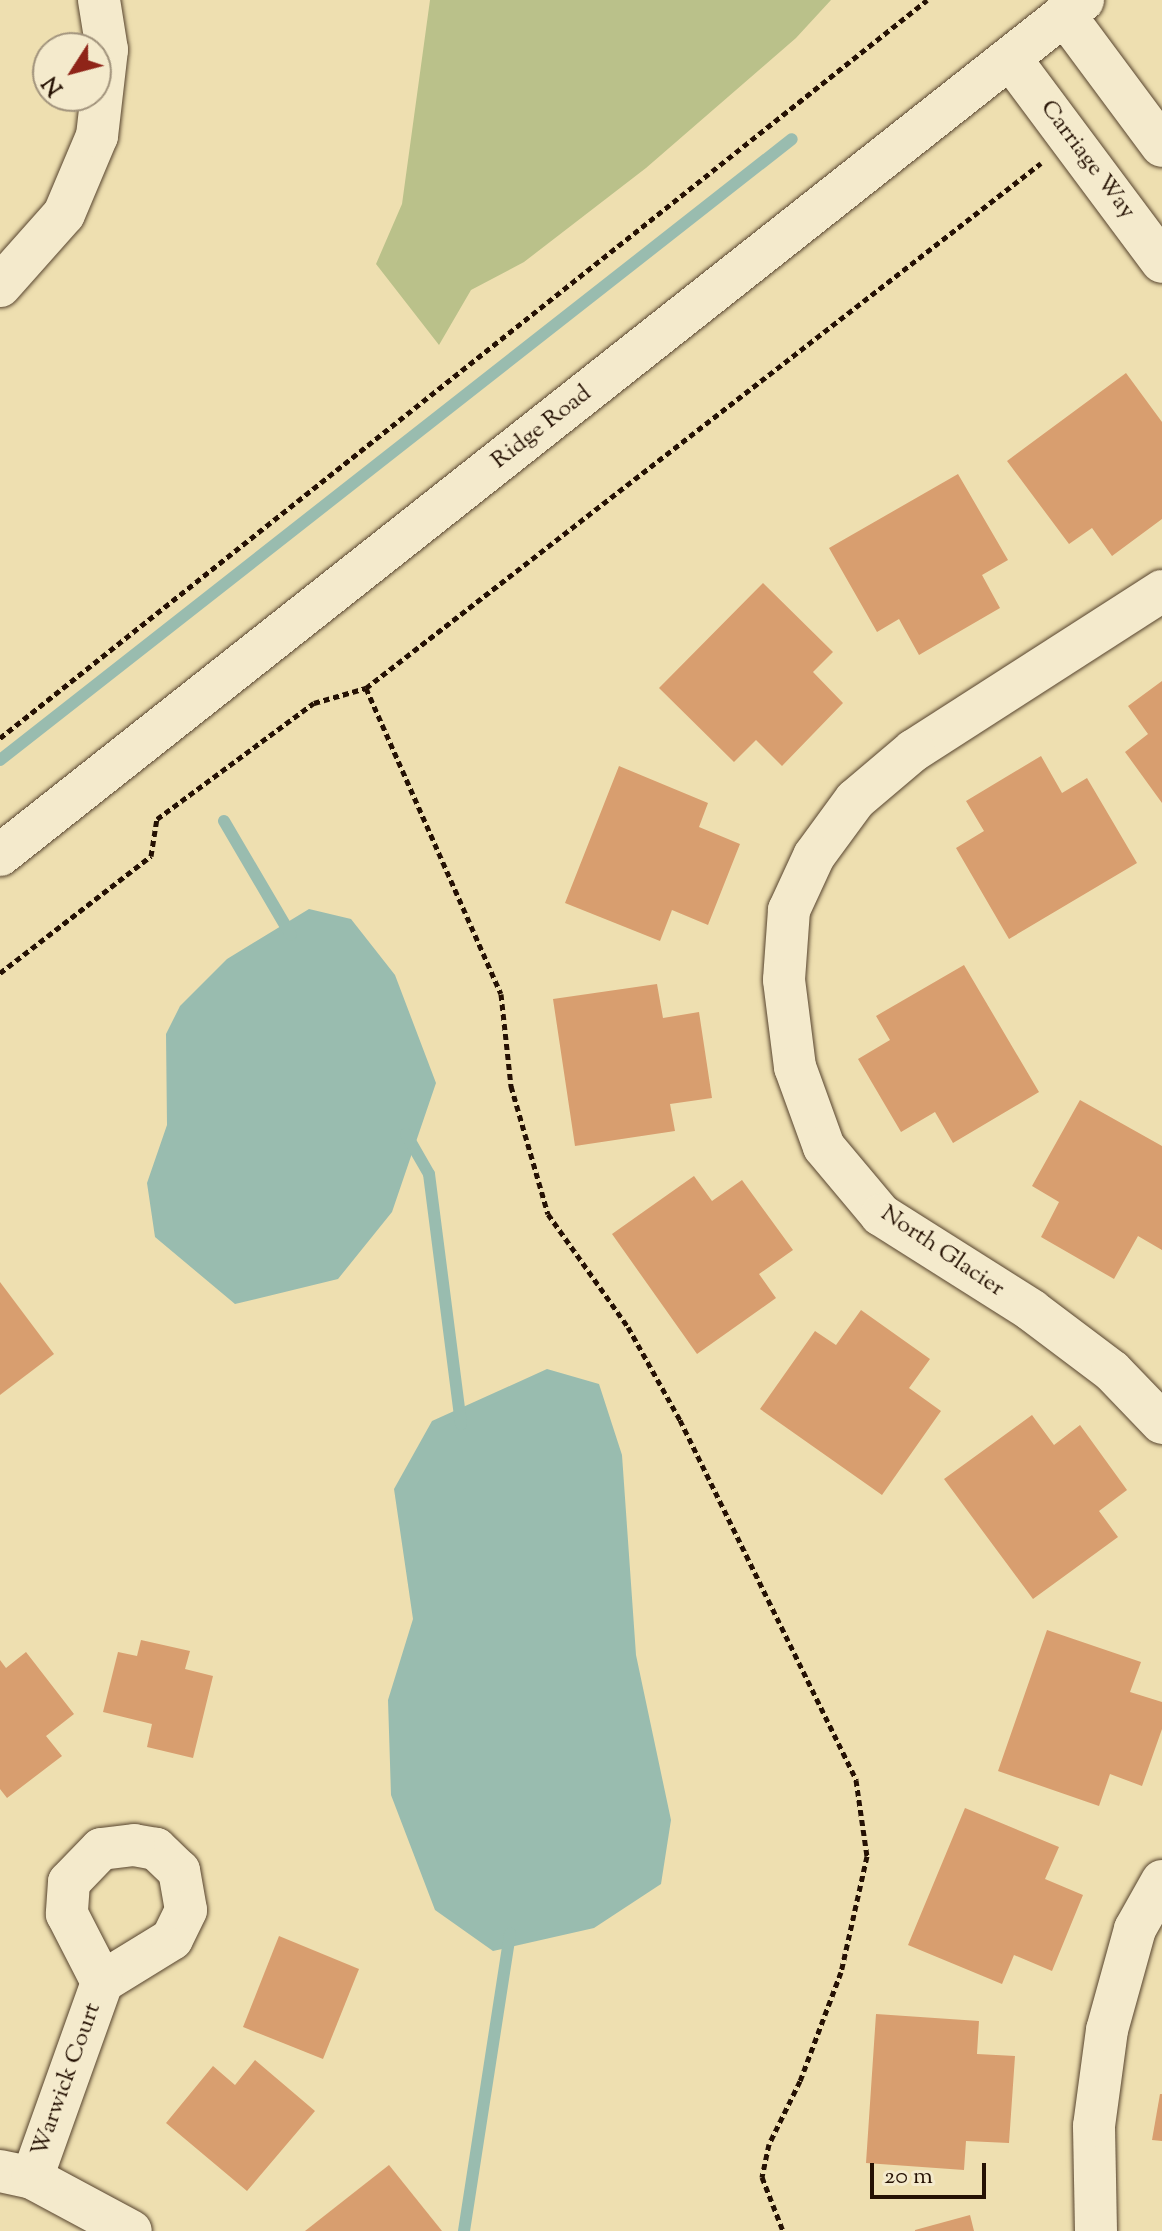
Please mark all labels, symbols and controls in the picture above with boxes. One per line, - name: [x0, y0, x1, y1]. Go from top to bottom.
- north arrow: [32, 32, 112, 112]
- text: N: [36, 68, 72, 101]
- street label: Carriage Way: [1033, 95, 1141, 225]
- street label: Ridge Road: [486, 380, 598, 476]
- street label: North Glacier: [875, 1200, 1009, 1304]
- street label: Warwick Court: [26, 1999, 108, 2161]
- scale bar: [874, 2147, 990, 2197]
- text: 20 m: [884, 2160, 933, 2194]

